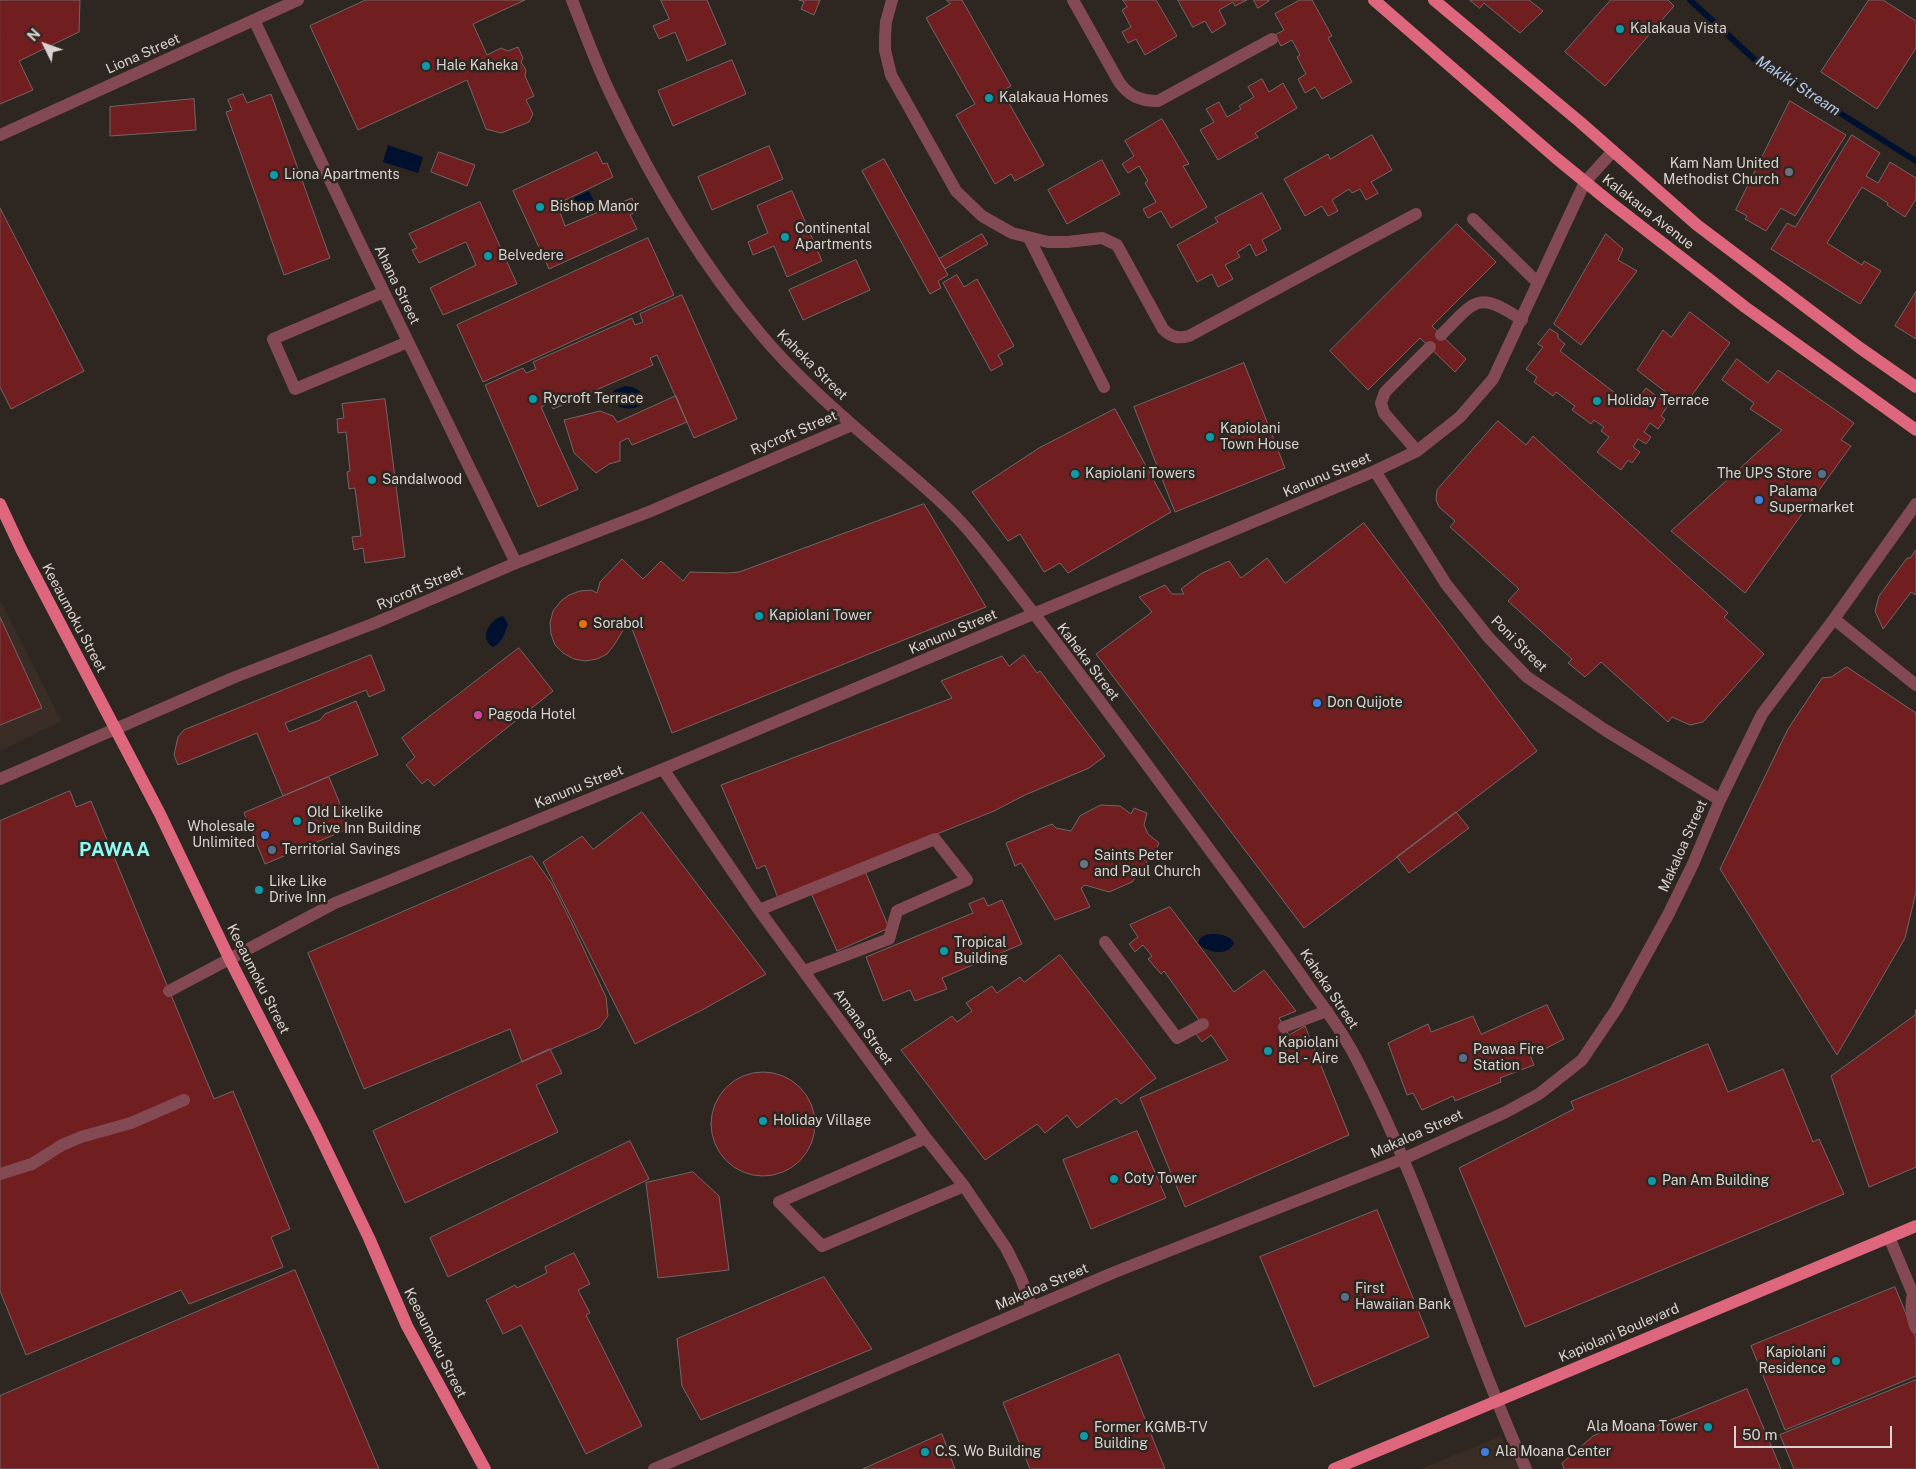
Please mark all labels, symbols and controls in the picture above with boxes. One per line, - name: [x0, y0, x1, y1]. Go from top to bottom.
- north arrow: [20, 20, 70, 70]
- place label: Kalakaua Vista: [1630, 21, 1727, 37]
- marker: Kalakaua Vista: [1614, 23, 1626, 35]
- text: N: [24, 26, 43, 44]
- street label: Liona Street: [103, 30, 183, 78]
- water label: Makiki Stream: [1752, 52, 1844, 120]
- place label: Hale Kaheka: [436, 58, 518, 74]
- marker: Hale Kaheka: [420, 60, 432, 72]
- place label: Kalakaua Homes: [999, 90, 1108, 106]
- marker: Kalakaua Homes: [983, 92, 995, 104]
- place label: Kam Nam United Methodist Church: [1663, 156, 1779, 188]
- marker: Kam Nam United Methodist Church: [1783, 166, 1795, 178]
- place label: Liona Apartments: [284, 167, 400, 183]
- marker: Liona Apartments: [268, 169, 280, 181]
- street label: Kalakaua Avenue: [1599, 171, 1697, 253]
- place label: Bishop Manor: [550, 199, 639, 215]
- marker: Bishop Manor: [534, 201, 546, 213]
- place label: Continental Apartments: [795, 221, 872, 253]
- marker: Continental Apartments: [779, 231, 791, 243]
- street label: Ahana Street: [371, 243, 423, 327]
- place label: Belvedere: [498, 248, 564, 264]
- marker: Belvedere: [482, 250, 494, 262]
- street label: Kaheka Street: [773, 326, 851, 404]
- place label: Rycroft Terrace: [543, 391, 643, 407]
- marker: Rycroft Terrace: [527, 393, 539, 405]
- place label: Holiday Terrace: [1607, 393, 1709, 409]
- marker: Holiday Terrace: [1591, 395, 1603, 407]
- street label: Rycroft Street: [748, 407, 840, 459]
- place label: Kapiolani Town House: [1220, 421, 1299, 454]
- marker: Kapiolani Town House: [1204, 431, 1216, 443]
- street label: Kanunu Street: [1280, 449, 1374, 501]
- place label: Kapiolani Towers: [1085, 466, 1195, 482]
- place label: The UPS Store: [1717, 466, 1812, 482]
- marker: Kapiolani Towers: [1069, 468, 1081, 480]
- marker: The UPS Store: [1816, 468, 1828, 480]
- place label: Sandalwood: [382, 472, 462, 488]
- marker: Sandalwood: [366, 474, 378, 486]
- place label: Palama Supermarket: [1769, 484, 1854, 516]
- marker: Palama Supermarket: [1753, 494, 1765, 506]
- street label: Keeaumoku Street: [38, 561, 110, 675]
- street label: Rycroft Street: [374, 562, 466, 614]
- street label: Kanunu Street: [906, 606, 1000, 658]
- place label: Kapiolani Tower: [769, 608, 872, 624]
- marker: Kapiolani Tower: [753, 610, 765, 622]
- street label: Poni Street: [1487, 612, 1551, 676]
- place label: Sorabol: [593, 616, 644, 632]
- marker: Sorabol: [577, 618, 589, 630]
- street label: Kaheka Street: [1053, 620, 1123, 704]
- place label: Don Quijote: [1327, 695, 1403, 711]
- marker: Don Quijote: [1311, 697, 1323, 709]
- place label: Pagoda Hotel: [488, 707, 576, 723]
- marker: Pagoda Hotel: [472, 709, 484, 721]
- street label: Kanunu Street: [532, 762, 626, 812]
- street label: Makaloa Street: [1655, 797, 1711, 895]
- place label: Old Likelike Drive Inn Building: [307, 805, 421, 838]
- marker: Old Likelike Drive Inn Building: [291, 815, 303, 827]
- place label: Wholesale Unlimited: [187, 819, 255, 852]
- marker: Wholesale Unlimited: [259, 829, 271, 841]
- district label: PAWAA: [78, 839, 152, 861]
- place label: Territorial Savings: [282, 842, 400, 858]
- marker: Territorial Savings: [266, 844, 278, 856]
- place label: Saints Peter and Paul Church: [1094, 848, 1201, 880]
- marker: Saints Peter and Paul Church: [1078, 858, 1090, 870]
- place label: Like Like Drive Inn: [269, 874, 327, 906]
- marker: Like Like Drive Inn: [253, 884, 265, 896]
- street label: Keeaumoku Street: [223, 921, 293, 1037]
- place label: Tropical Building: [954, 935, 1008, 968]
- marker: Tropical Building: [938, 945, 950, 957]
- street label: Kaheka Street: [1296, 946, 1362, 1032]
- street label: Amana Street: [830, 986, 896, 1068]
- place label: Kapiolani Bel - Aire: [1278, 1035, 1338, 1068]
- place label: Pawaa Fire Station: [1473, 1042, 1544, 1074]
- marker: Kapiolani Bel - Aire: [1262, 1045, 1274, 1057]
- marker: Pawaa Fire Station: [1457, 1052, 1469, 1064]
- street label: Makaloa Street: [1368, 1106, 1466, 1162]
- place label: Holiday Village: [773, 1113, 871, 1129]
- marker: Holiday Village: [757, 1115, 769, 1127]
- place label: Coty Tower: [1124, 1171, 1197, 1187]
- marker: Coty Tower: [1108, 1173, 1120, 1185]
- place label: Pan Am Building: [1662, 1173, 1769, 1189]
- marker: Pan Am Building: [1646, 1175, 1658, 1187]
- street label: Makaloa Street: [993, 1260, 1091, 1314]
- place label: First Hawaiian Bank: [1355, 1281, 1451, 1314]
- street label: Keeaumoku Street: [400, 1285, 470, 1401]
- marker: First Hawaiian Bank: [1339, 1291, 1351, 1303]
- street label: Kapiolani Boulevard: [1556, 1300, 1682, 1366]
- place label: Kapiolani Residence: [1758, 1345, 1826, 1378]
- marker: Kapiolani Residence: [1830, 1355, 1842, 1367]
- scale bar: [1736, 1416, 1894, 1448]
- place label: Ala Moana Tower: [1586, 1419, 1698, 1435]
- place label: Former KGMB-TV Building: [1094, 1420, 1208, 1452]
- marker: Ala Moana Tower: [1702, 1421, 1714, 1433]
- text: 50 m: [1742, 1426, 1777, 1443]
- marker: Former KGMB-TV Building: [1078, 1430, 1090, 1442]
- place label: C.S. Wo Building: [935, 1444, 1041, 1460]
- place label: Ala Moana Center: [1495, 1444, 1611, 1460]
- marker: C.S. Wo Building: [919, 1446, 931, 1458]
- marker: Ala Moana Center: [1479, 1446, 1491, 1458]

